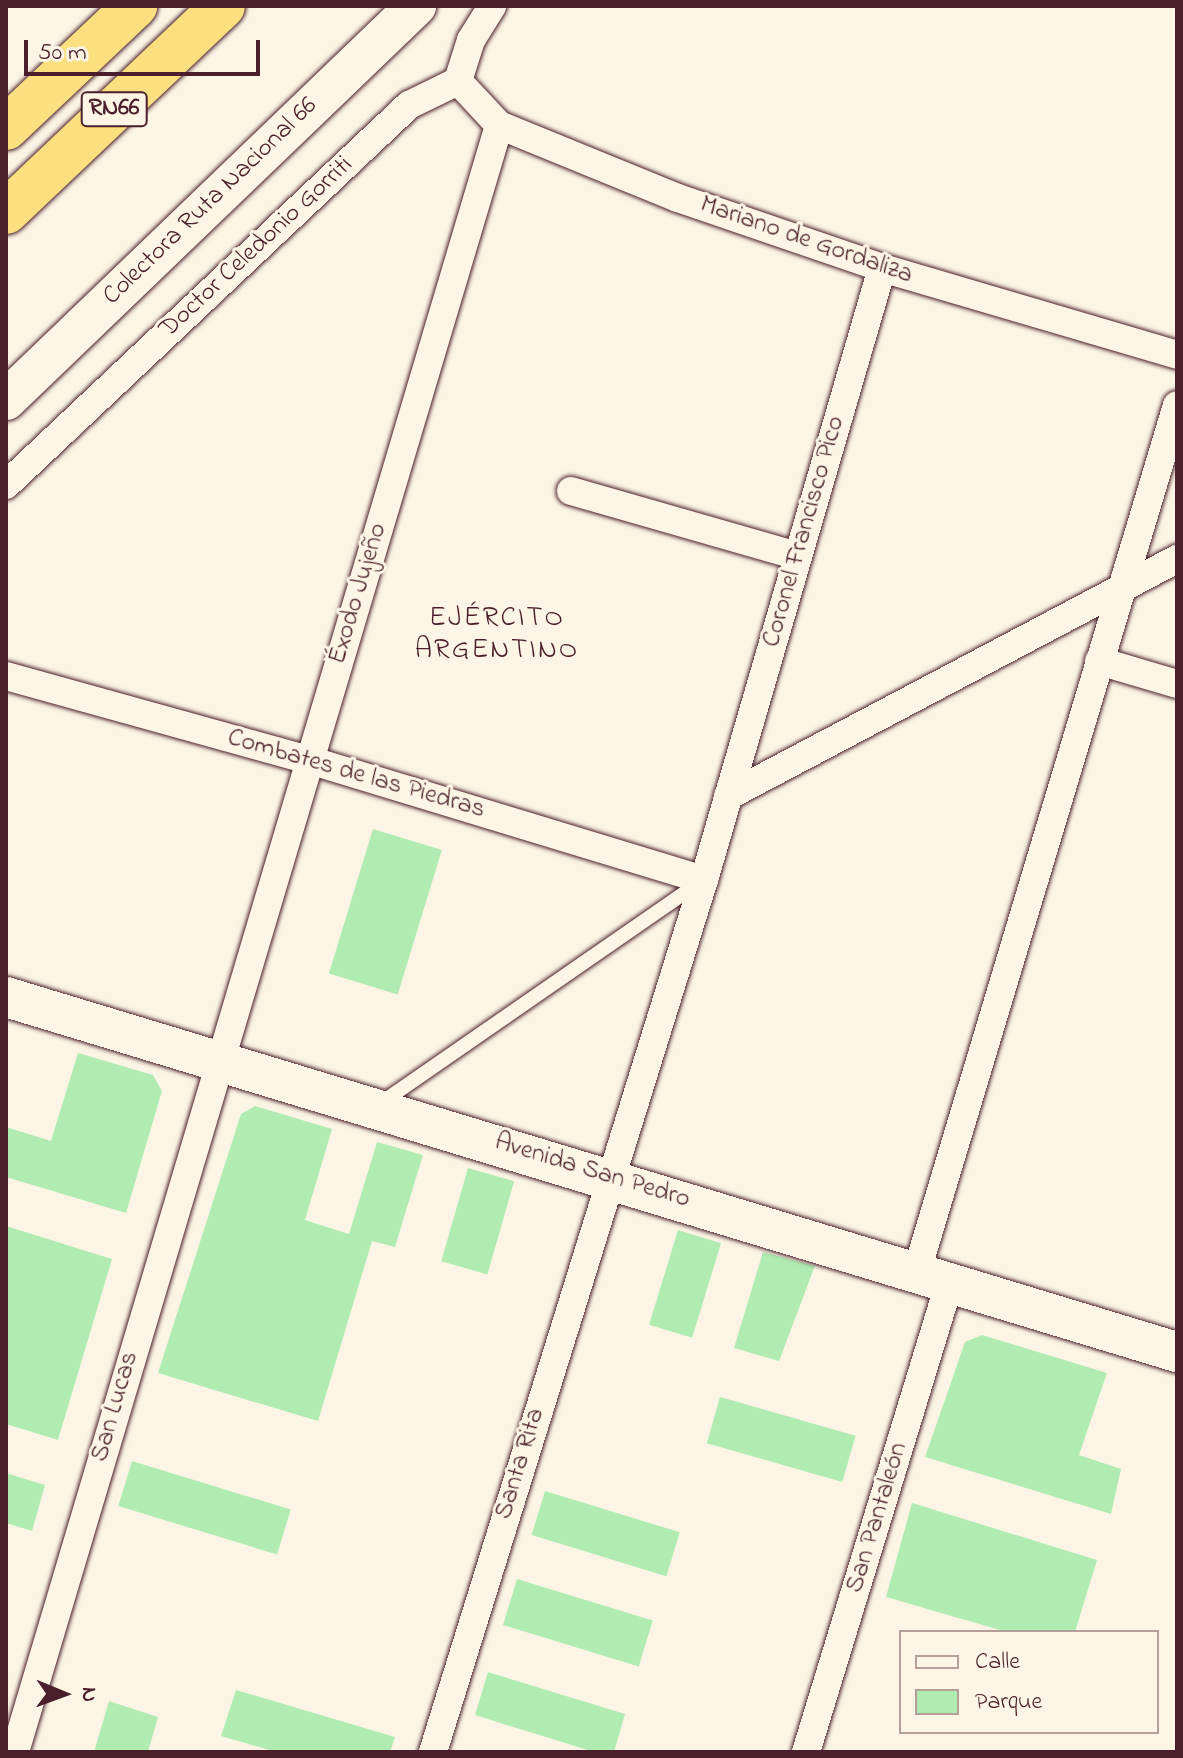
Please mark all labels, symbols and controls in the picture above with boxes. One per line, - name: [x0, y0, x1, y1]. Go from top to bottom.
- scale bar: [28, 24, 264, 74]
- text: 50 m: [38, 36, 87, 71]
- road number: RN66: [80, 89, 148, 129]
- street label: Colectora Ruta Nacional 66: [97, 92, 325, 312]
- street label: Doctor Celedonio Gorriti: [154, 150, 360, 346]
- street label: Mariano de Gordaliza: [696, 190, 916, 292]
- street label: Coronel Francisco Pico: [757, 413, 853, 651]
- street label: Éxodo Jujeño: [323, 520, 395, 668]
- district label: EJÉRCITO ARGENTINO: [415, 602, 579, 668]
- street label: Combates de las Piedras: [224, 723, 488, 827]
- street label: Avenida San Pedro: [491, 1127, 693, 1217]
- street label: San Lucas: [85, 1348, 147, 1466]
- street label: Santa Rita: [489, 1405, 553, 1523]
- street label: San Pantaleón: [840, 1439, 916, 1597]
- legend: [899, 1630, 1159, 1734]
- text: Calle: [975, 1645, 1020, 1680]
- north arrow: [24, 1654, 104, 1734]
- text: Parque: [975, 1685, 1042, 1720]
- text: N: [72, 1687, 104, 1702]

